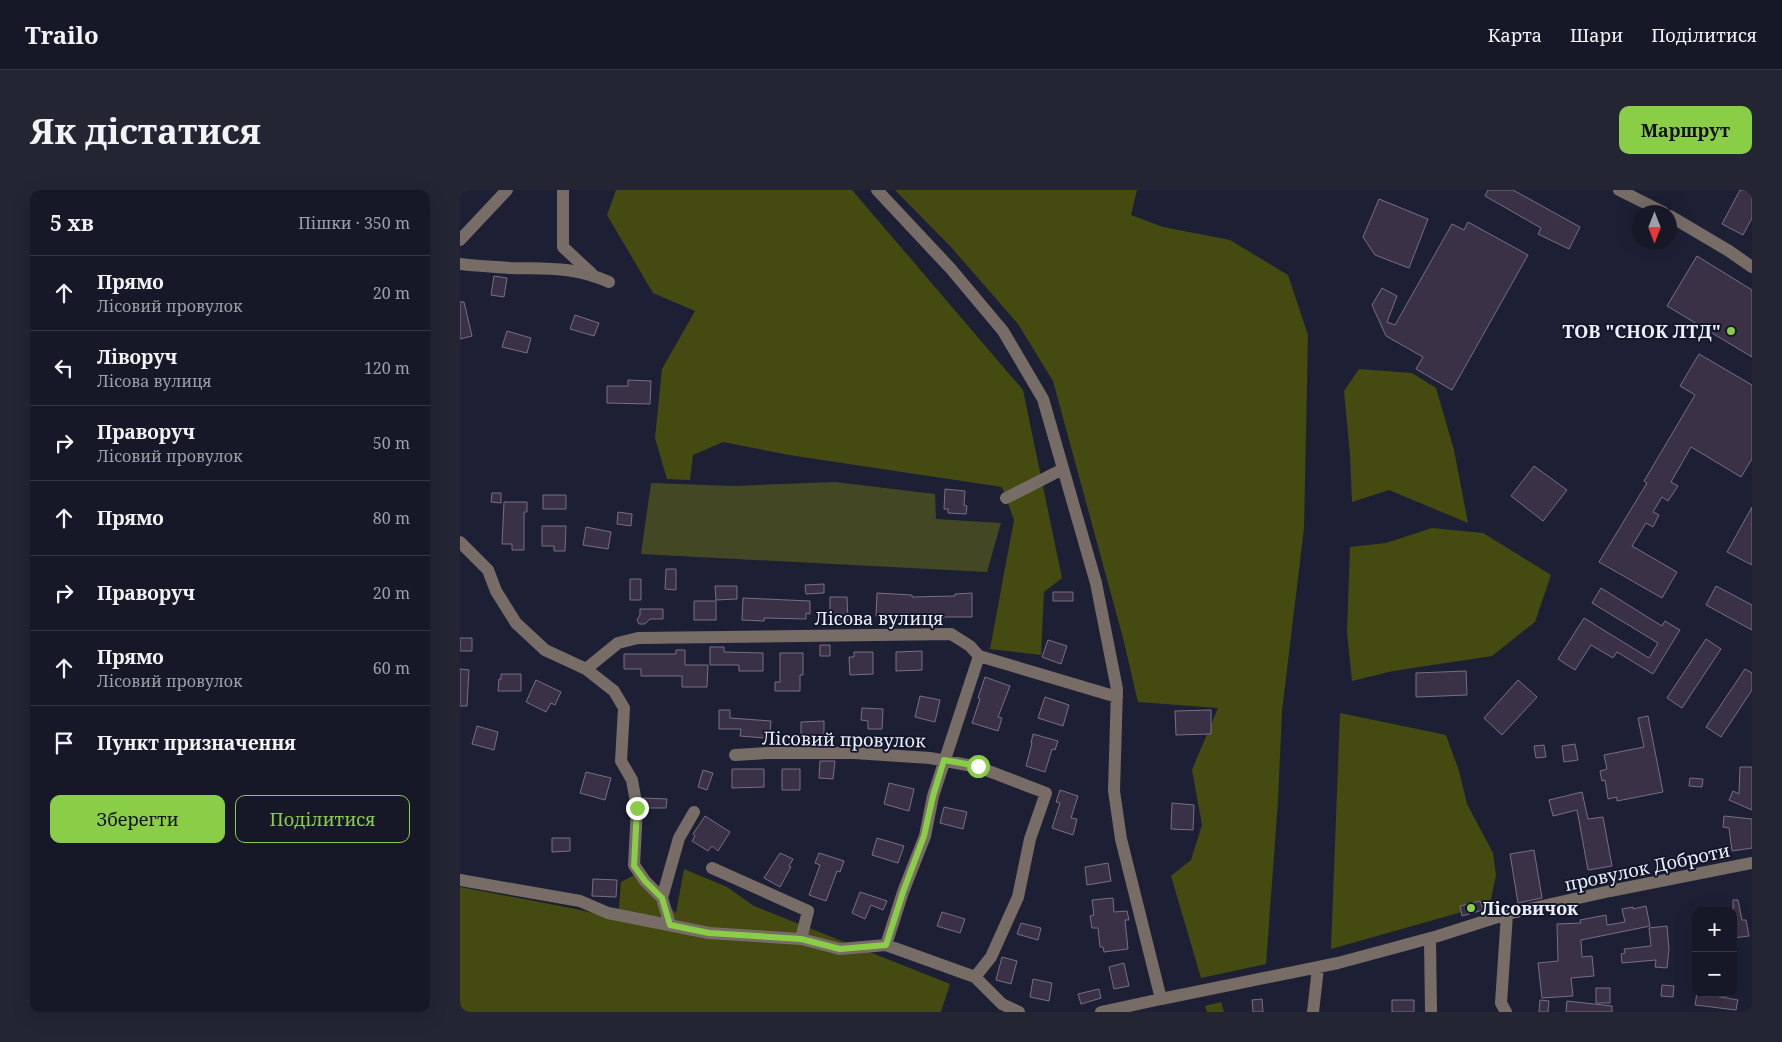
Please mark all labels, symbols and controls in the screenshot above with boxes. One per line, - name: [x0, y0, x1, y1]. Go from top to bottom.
- text: Trailo: [25, 18, 99, 51]
- text: Карта: [1488, 23, 1542, 47]
- text: Шари: [1570, 23, 1623, 47]
- text: Поділитися: [1651, 23, 1757, 47]
- button: Маршрут: [1619, 106, 1752, 154]
- text: Як дістатися: [30, 107, 261, 154]
- north arrow: [1632, 205, 1677, 250]
- text: 5 хв: [50, 209, 94, 237]
- text: Пішки · 350 m: [298, 212, 410, 234]
- text: Прямо: [97, 269, 164, 295]
- icon: ahead: [50, 279, 78, 307]
- text: 20 m: [373, 282, 410, 304]
- text: Лісовий провулок: [97, 295, 242, 317]
- place label: ТОВ "СНОК ЛТД": [1562, 319, 1721, 343]
- marker: ТОВ "СНОК ЛТД": [1725, 325, 1737, 337]
- text: Ліворуч: [97, 344, 177, 370]
- icon: left: [50, 354, 78, 382]
- text: 120 m: [364, 357, 410, 379]
- text: Лісова вулиця: [97, 370, 212, 392]
- text: Праворуч: [97, 419, 195, 445]
- icon: right: [50, 429, 78, 457]
- text: 50 m: [373, 432, 410, 454]
- text: Лісовий провулок: [97, 445, 242, 467]
- icon: ahead: [50, 504, 78, 532]
- text: Прямо: [97, 505, 164, 531]
- text: 80 m: [373, 507, 410, 529]
- icon: right: [50, 579, 78, 607]
- text: Праворуч: [97, 580, 195, 606]
- text: 20 m: [373, 582, 410, 604]
- street label: Лісова вулиця: [814, 606, 944, 630]
- text: Прямо: [97, 644, 164, 670]
- icon: ahead: [50, 654, 78, 682]
- text: 60 m: [373, 657, 410, 679]
- text: Лісовий провулок: [97, 670, 242, 692]
- street label: Лісовий провулок: [762, 726, 926, 752]
- icon: arrive: [50, 729, 78, 757]
- text: Пункт призначення: [97, 730, 296, 756]
- route start: [967, 755, 990, 778]
- button: Зберегти: [50, 795, 225, 843]
- button: Поділитися: [235, 795, 410, 843]
- route end: [626, 797, 649, 820]
- street label: провулок Доброти: [1562, 838, 1732, 896]
- place label: Лісовичок: [1481, 896, 1579, 920]
- marker: Лісовичок: [1465, 902, 1477, 914]
- map controls: [1692, 907, 1737, 997]
- button: +: [1692, 907, 1737, 952]
- button: −: [1692, 952, 1737, 997]

